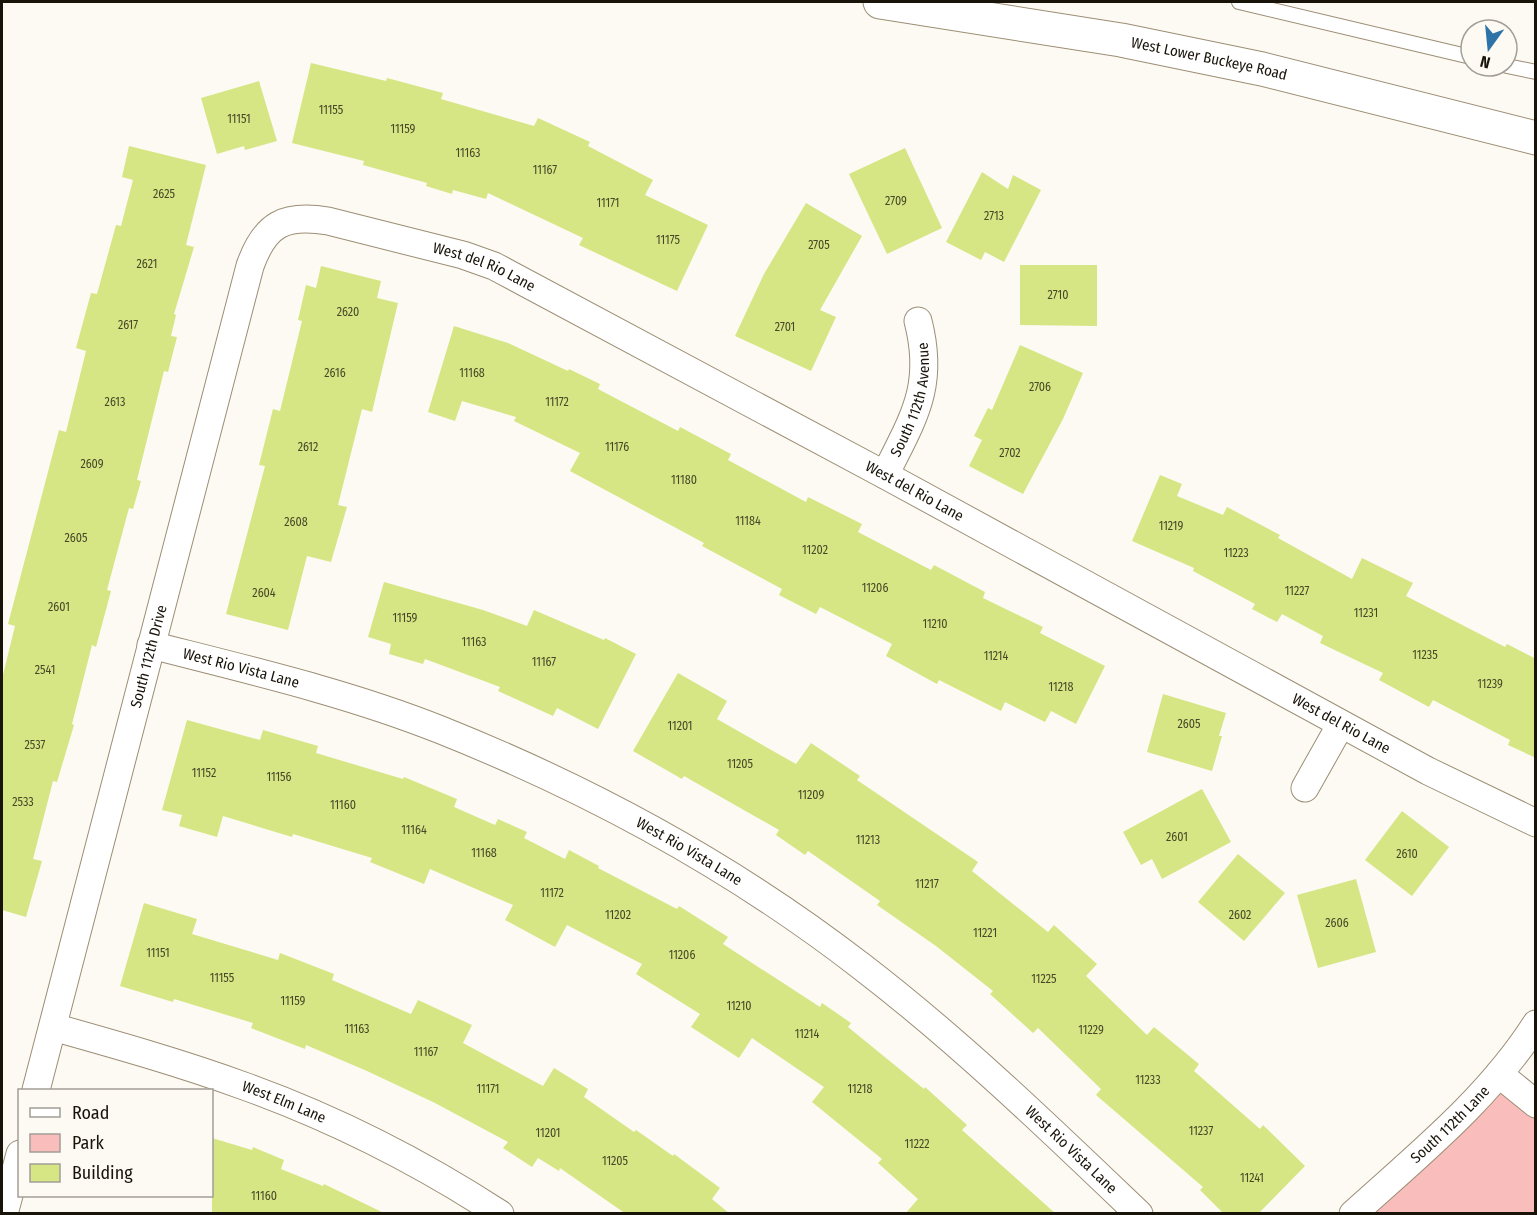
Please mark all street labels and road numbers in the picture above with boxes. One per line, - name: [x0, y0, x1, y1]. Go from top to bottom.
- street label: West Lower Buckeye Road: [1129, 33, 1289, 84]
- street label: West del Rio Lane: [431, 239, 538, 295]
- street label: South 112th Avenue: [887, 341, 933, 460]
- street label: West del Rio Lane: [862, 457, 967, 525]
- street label: South 112th Drive: [127, 603, 171, 710]
- street label: West Rio Vista Lane: [181, 644, 301, 692]
- street label: West del Rio Lane: [1289, 690, 1393, 758]
- street label: West Rio Vista Lane: [633, 814, 745, 889]
- street label: West Elm Lane: [240, 1077, 329, 1127]
- street label: South 112th Lane: [1407, 1082, 1493, 1167]
- street label: West Rio Vista Lane: [1022, 1102, 1121, 1197]

